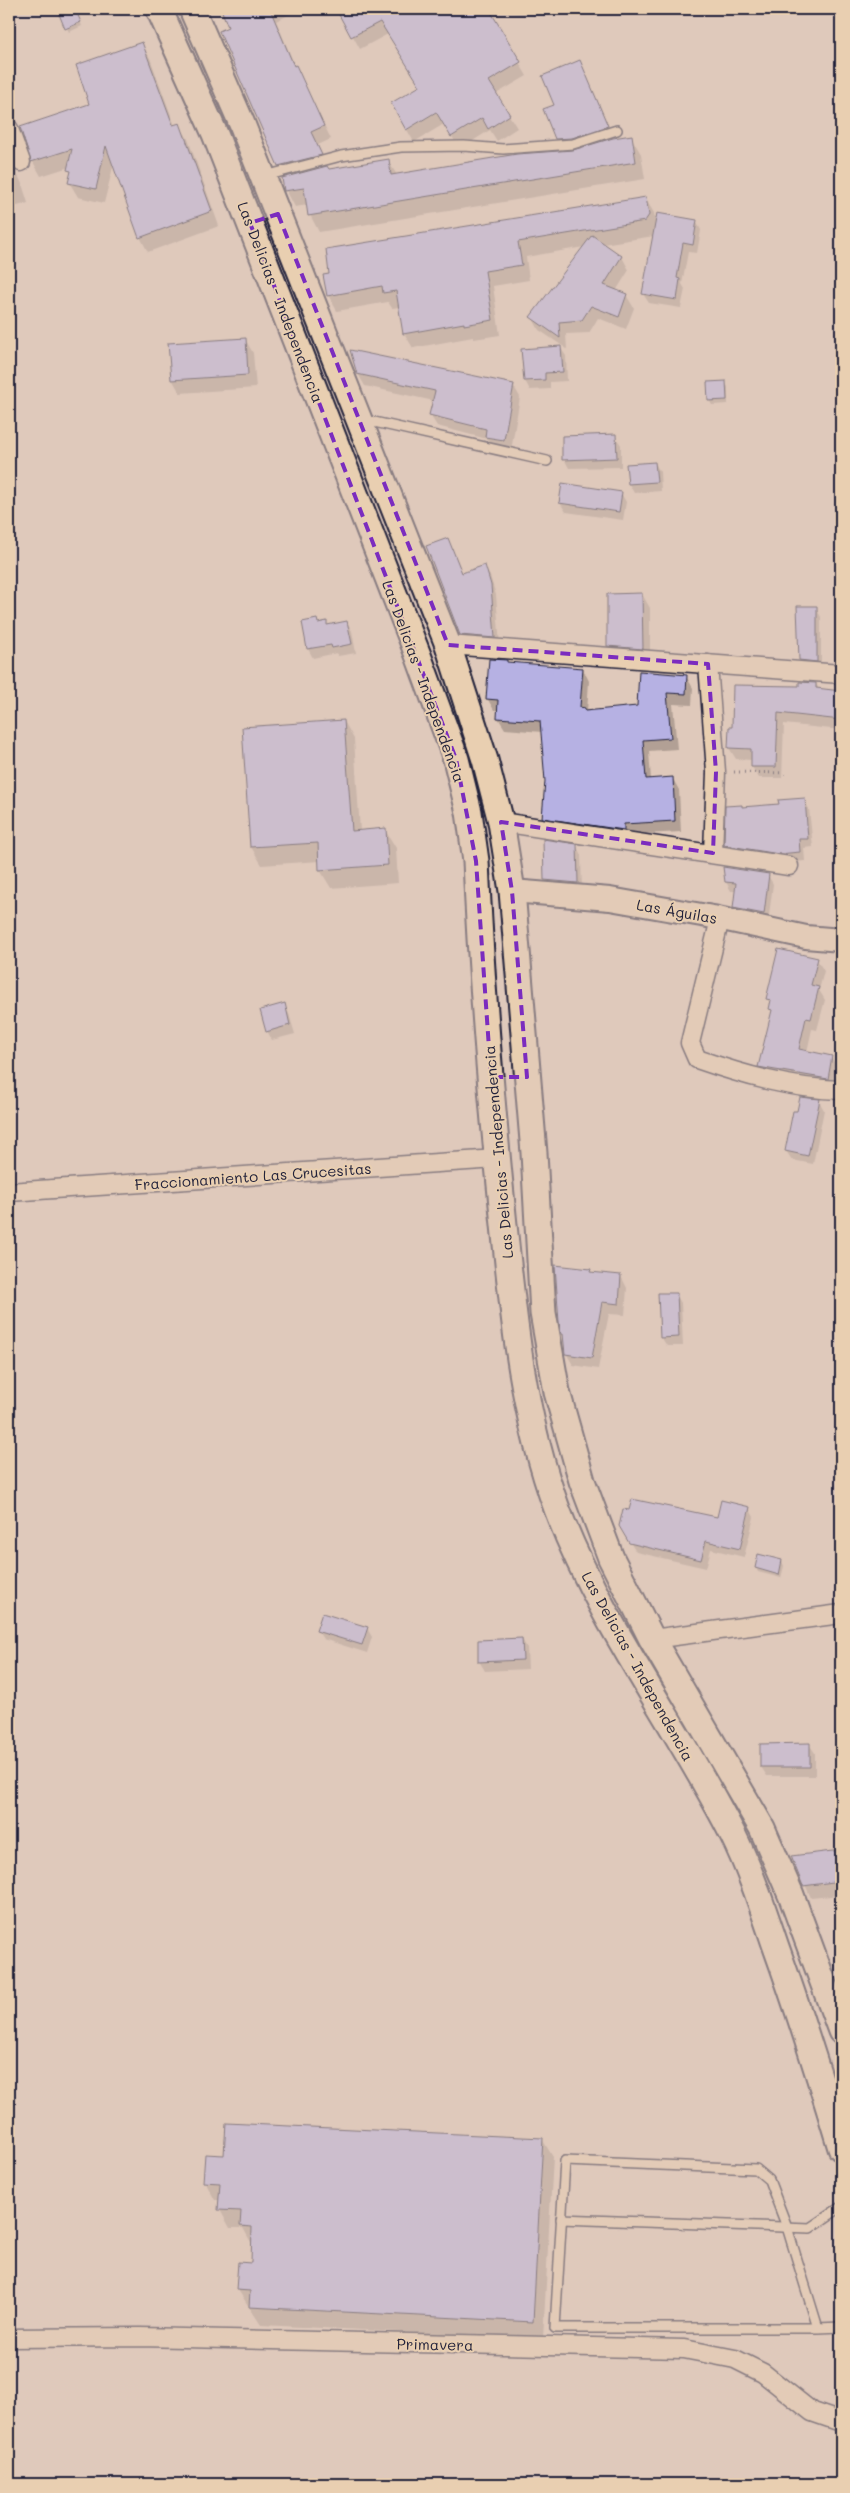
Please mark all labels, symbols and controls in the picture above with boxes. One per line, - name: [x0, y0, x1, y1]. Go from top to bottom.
- street label: Las Delicias - Independencia: [233, 199, 329, 405]
- street label: Las Delicias - Independencia: [378, 577, 470, 785]
- street label: Las Águilas: [635, 894, 719, 928]
- street label: Las Delicias - Independencia: [479, 1045, 517, 1259]
- street label: Fraccionamiento Las Crucesitas: [134, 1158, 372, 1194]
- street label: Las Delicias - Independencia: [577, 1568, 699, 1764]
- street label: Primavera: [396, 2333, 474, 2355]

